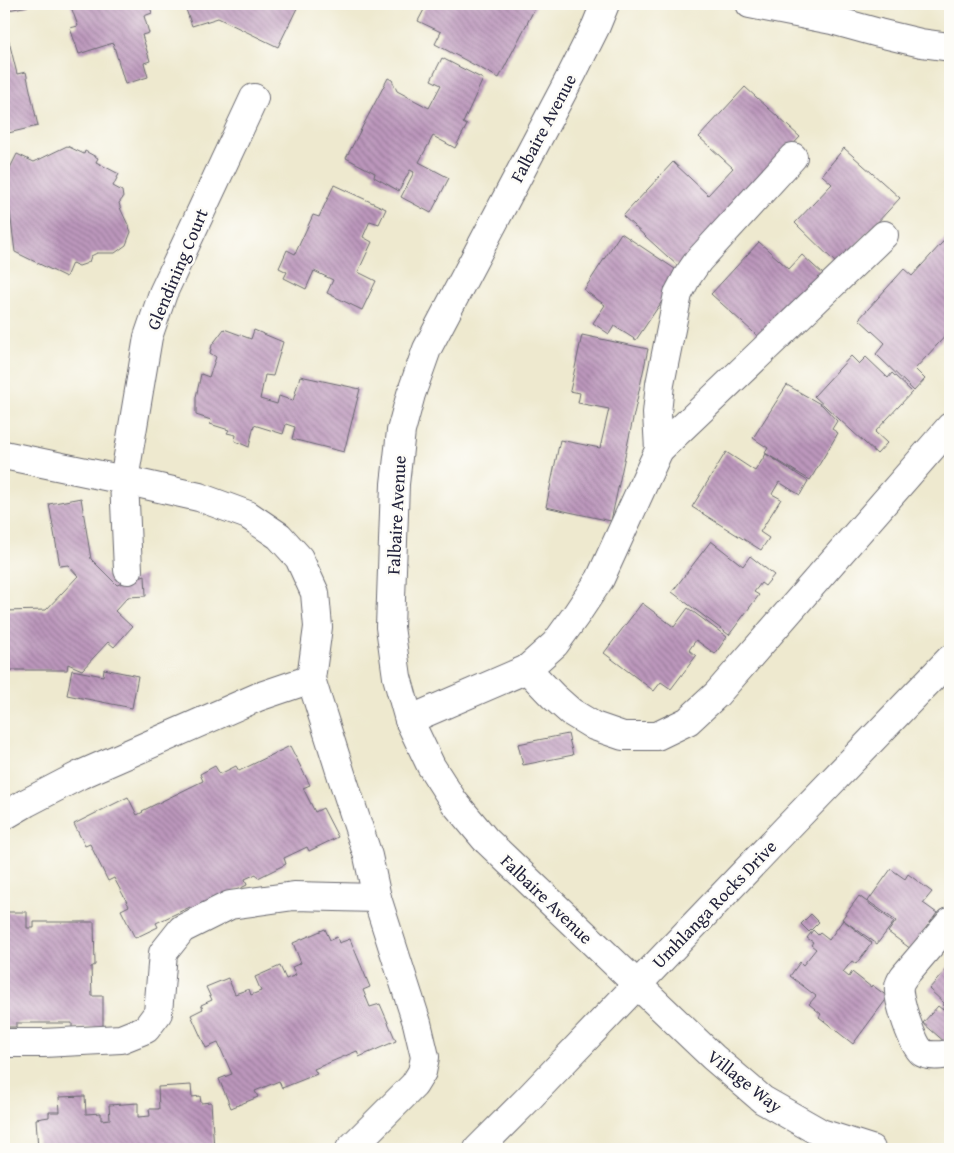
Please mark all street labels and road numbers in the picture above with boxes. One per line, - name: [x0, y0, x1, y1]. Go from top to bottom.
- street label: Falbaire Avenue: [503, 69, 583, 187]
- street label: Glendining Court: [139, 204, 215, 334]
- street label: Falbaire Avenue: [379, 455, 413, 575]
- street label: Umhlanga Rocks Drive: [645, 834, 783, 974]
- street label: Falbaire Avenue: [495, 848, 599, 950]
- street label: Village Way: [702, 1043, 788, 1119]

